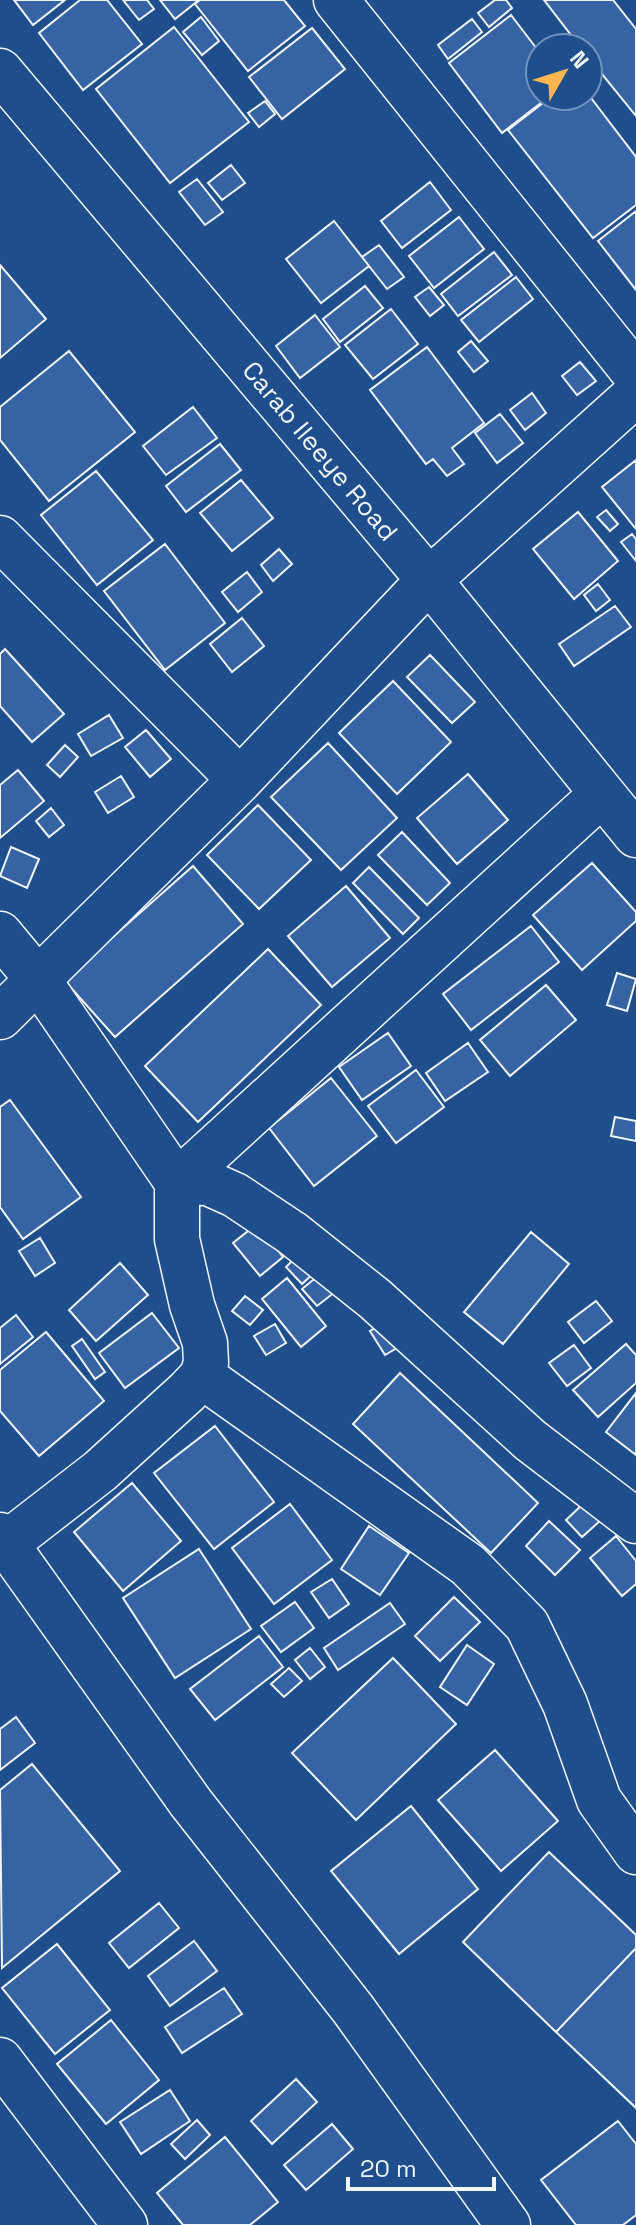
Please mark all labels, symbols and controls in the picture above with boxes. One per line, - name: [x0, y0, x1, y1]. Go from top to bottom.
- north arrow: [524, 32, 604, 112]
- text: N: [564, 45, 595, 74]
- street label: Carab Ileeye Road: [235, 354, 405, 548]
- scale bar: [348, 2141, 494, 2191]
- text: 20 m: [360, 2153, 417, 2184]

